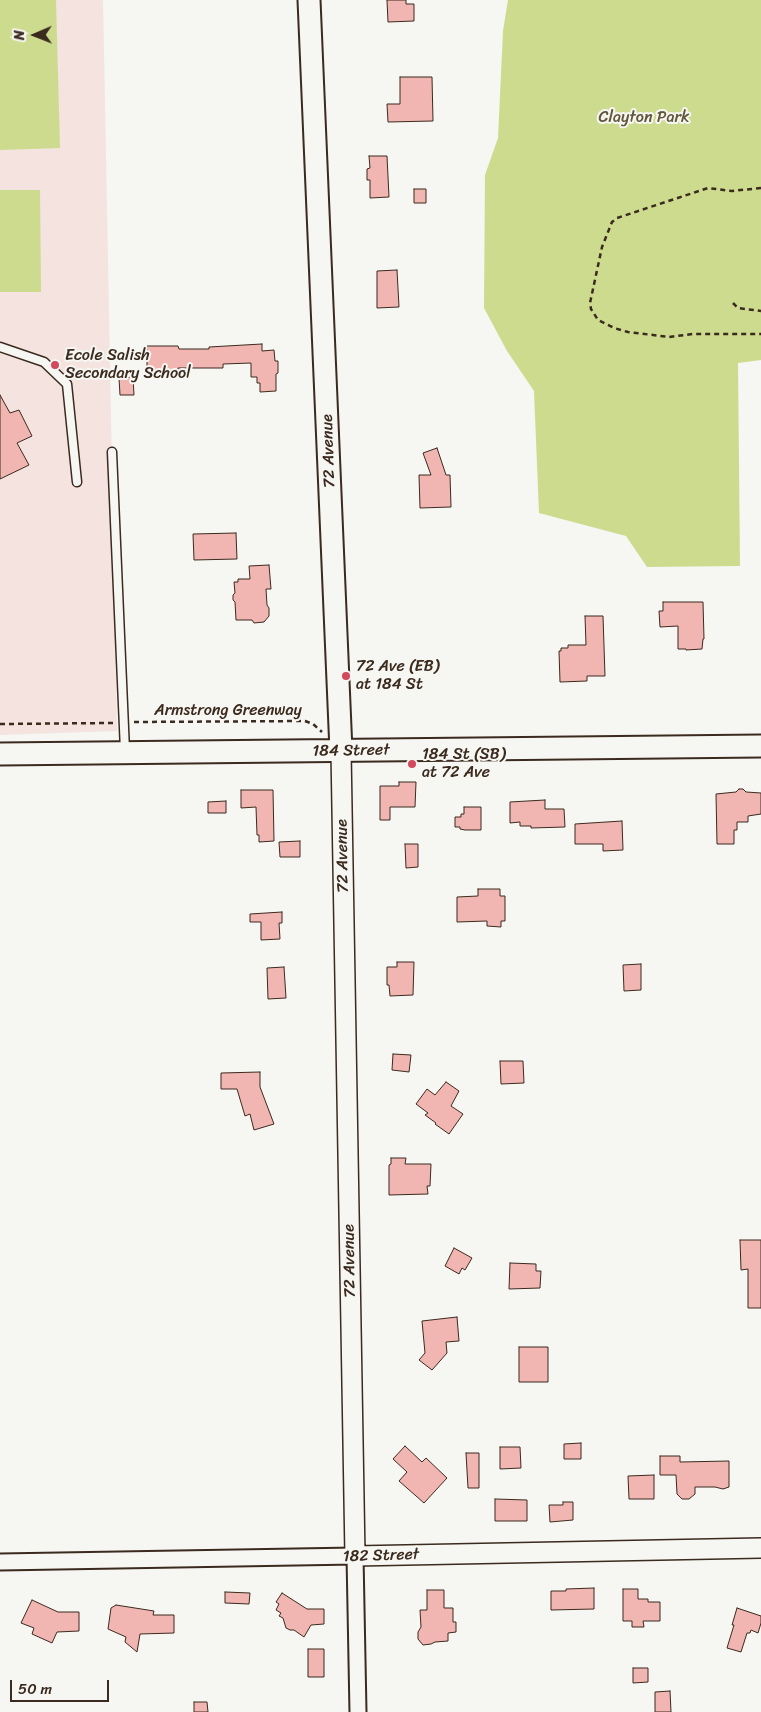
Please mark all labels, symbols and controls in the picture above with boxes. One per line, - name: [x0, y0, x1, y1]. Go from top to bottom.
- north arrow: [10, 10, 60, 60]
- text: N: [7, 30, 32, 40]
- park label: Clayton Park: [598, 108, 690, 128]
- place label: Ecole Salish Secondary School: [65, 346, 191, 384]
- marker: Ecole Salish Secondary School: [49, 359, 61, 371]
- street label: 72 Avenue: [318, 414, 340, 488]
- place label: 72 Ave (EB) at 184 St: [356, 657, 439, 695]
- marker: 72 Ave (EB) at 184 St: [340, 670, 352, 682]
- street label: Armstrong Greenway: [154, 701, 302, 721]
- street label: 184 Street: [312, 741, 390, 761]
- place label: 184 St (SB) at 72 Ave: [422, 745, 506, 783]
- marker: 184 St (SB) at 72 Ave: [406, 758, 418, 770]
- street label: 72 Avenue: [333, 819, 353, 893]
- street label: 72 Avenue: [340, 1224, 360, 1298]
- street label: 182 Street: [342, 1545, 420, 1567]
- scale bar: [12, 1670, 111, 1702]
- text: 50 m: [18, 1676, 52, 1702]

